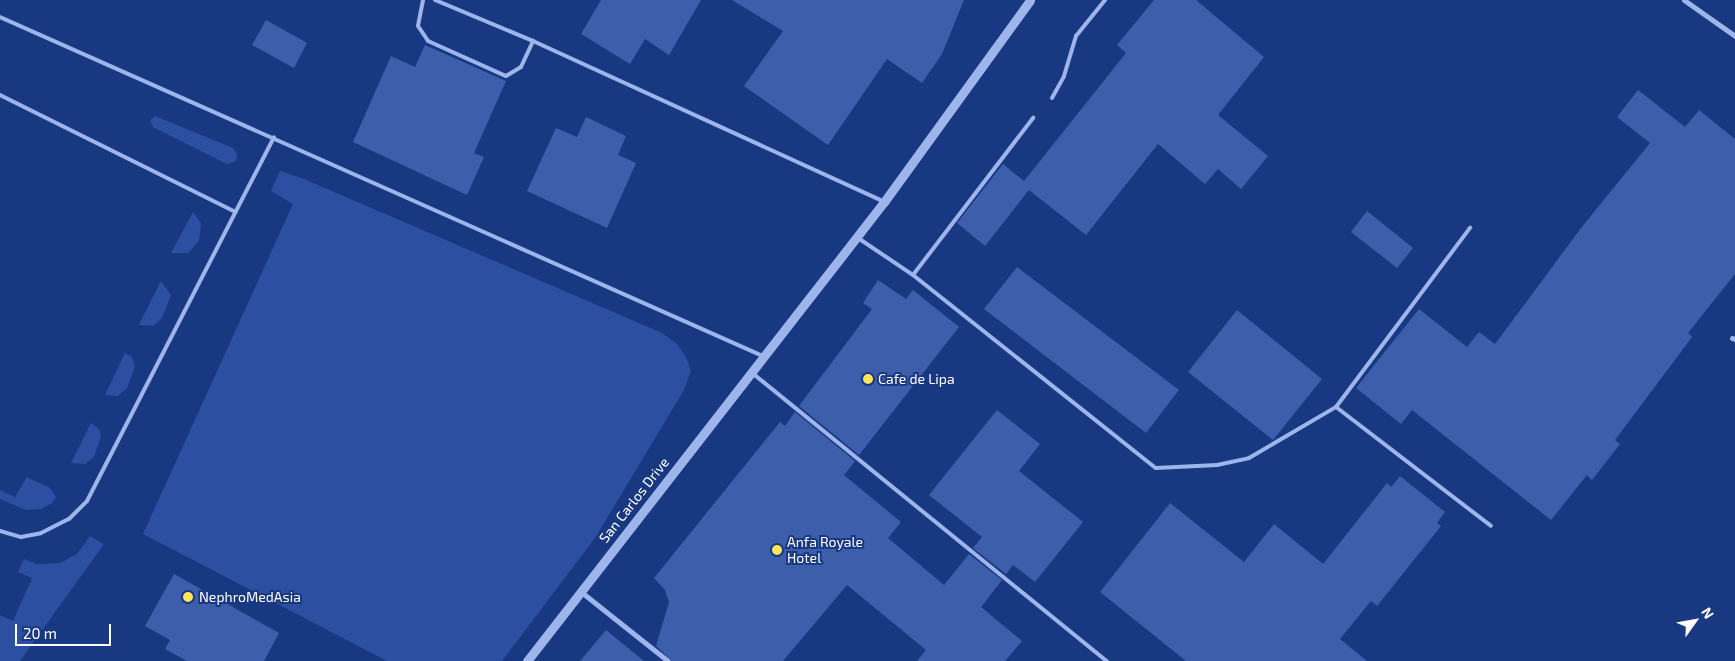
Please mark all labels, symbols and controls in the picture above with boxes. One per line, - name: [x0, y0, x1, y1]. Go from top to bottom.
- place label: Cafe de Lipa: [878, 371, 955, 387]
- marker: Cafe de Lipa: [862, 373, 874, 385]
- street label: San Carlos Drive: [595, 454, 673, 546]
- place label: Anfa Royale Hotel: [787, 534, 863, 566]
- marker: Anfa Royale Hotel: [771, 544, 783, 556]
- place label: NephroMedAsia: [199, 589, 301, 605]
- marker: NephroMedAsia: [181, 590, 195, 604]
- north arrow: [1670, 596, 1720, 646]
- text: N: [1698, 604, 1718, 622]
- scale bar: [18, 614, 114, 646]
- text: 20 m: [23, 624, 57, 642]

